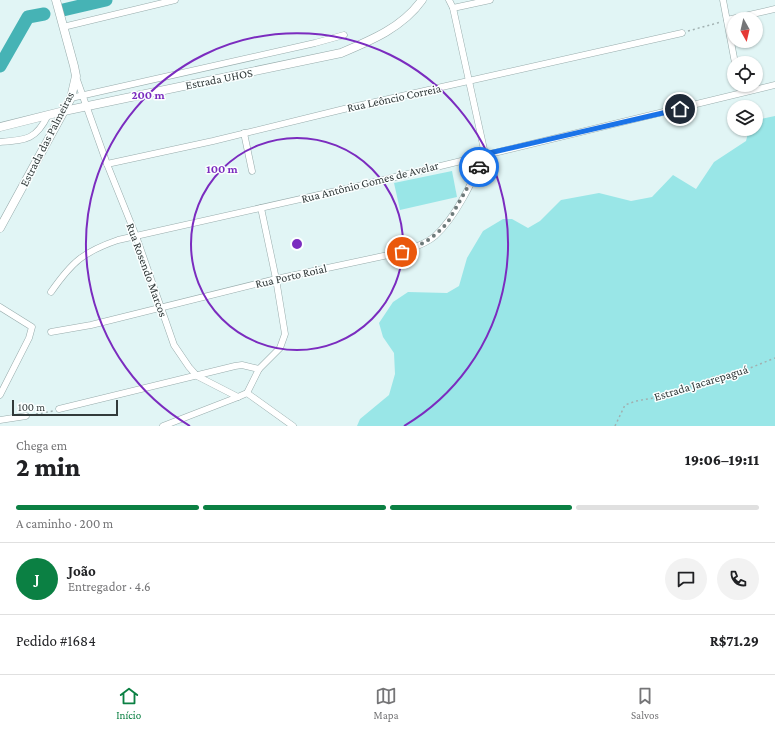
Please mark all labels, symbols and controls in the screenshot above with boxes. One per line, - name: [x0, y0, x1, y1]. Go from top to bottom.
- north arrow: [727, 12, 763, 48]
- map controls: [727, 12, 763, 136]
- button: locate: [727, 56, 763, 92]
- street label: Estrada UHOS: [184, 66, 254, 92]
- street label: Rua Leôncio Correia: [346, 81, 443, 115]
- text: 200 m: [131, 88, 165, 102]
- street label: Estrada das Palmeiras: [17, 89, 77, 189]
- pin: [663, 92, 697, 126]
- icon: home: [669, 98, 691, 120]
- button: layers: [727, 100, 763, 136]
- courier: [459, 147, 499, 187]
- icon: car: [468, 156, 490, 178]
- street label: Rua Antônio Gomes de Avelar: [300, 158, 441, 206]
- text: 100 m: [206, 162, 239, 176]
- street label: Rua Rosendo Marcos: [123, 221, 171, 319]
- pin: [385, 235, 419, 269]
- centre of rings: [290, 237, 304, 251]
- icon: bag: [391, 241, 413, 263]
- street label: Rua Porto Roial: [254, 261, 328, 291]
- street label: Estrada Jacarepaguá: [652, 362, 750, 404]
- scale bar: [12, 398, 118, 417]
- text: 100 m: [18, 401, 45, 413]
- text: Chega em: [16, 438, 67, 453]
- text: 19:06–19:11: [685, 452, 759, 468]
- text: 2 min: [16, 453, 80, 482]
- text: A caminho · 200 m: [16, 516, 113, 531]
- button: chat: [665, 558, 707, 600]
- button: phone: [717, 558, 759, 600]
- text: João: [68, 563, 96, 579]
- text: J: [34, 571, 40, 587]
- text: Entregador · 4.6: [68, 579, 151, 594]
- text: Pedido #1684: [16, 633, 96, 649]
- text: R$71.29: [710, 633, 759, 649]
- tab: Início: [116, 685, 141, 721]
- tab: Mapa: [374, 685, 399, 721]
- tab: Salvos: [631, 685, 659, 721]

